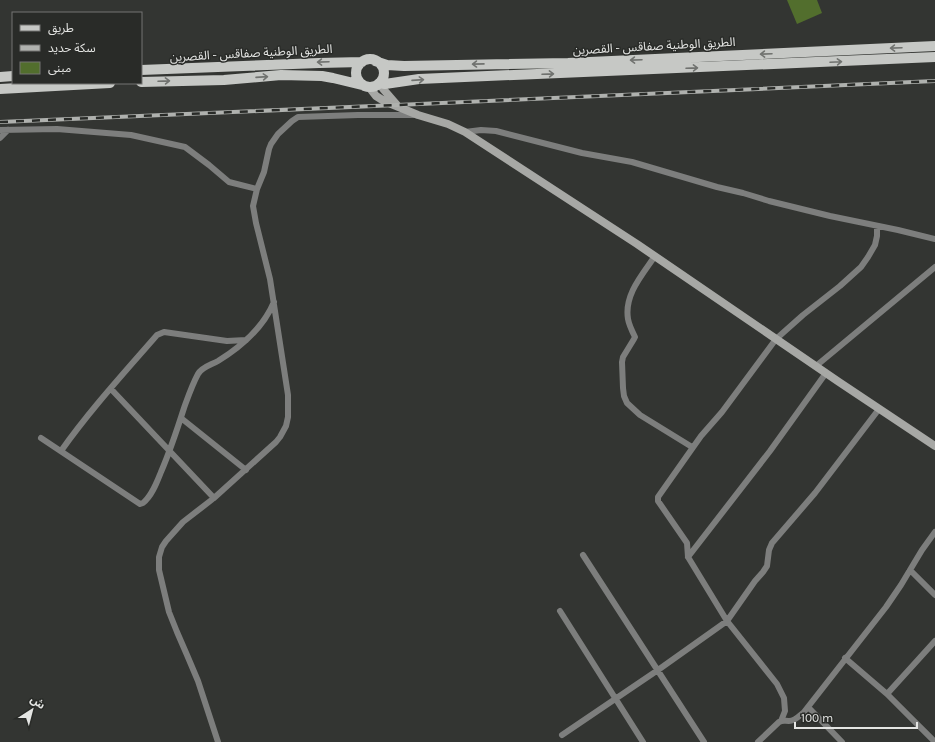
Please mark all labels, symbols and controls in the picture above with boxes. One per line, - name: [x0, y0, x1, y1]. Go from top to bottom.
- legend: [12, 12, 142, 84]
- text: طريق: [48, 21, 74, 36]
- street label: الطريق الوطنية صفاقس - القصرين: [572, 35, 736, 58]
- text: سكة حديد: [48, 41, 96, 55]
- street label: الطريق الوطنية صفاقس - القصرين: [169, 42, 333, 65]
- one-way arrow: [890, 44, 903, 52]
- one-way arrow: [760, 50, 773, 58]
- one-way arrow: [630, 56, 643, 64]
- one-way arrow: [829, 58, 842, 65]
- one-way arrow: [317, 59, 330, 66]
- text: مبنى: [48, 61, 71, 75]
- one-way arrow: [472, 61, 485, 68]
- one-way arrow: [685, 64, 698, 72]
- one-way arrow: [541, 71, 554, 78]
- one-way arrow: [255, 73, 268, 80]
- one-way arrow: [411, 76, 424, 83]
- one-way arrow: [157, 78, 170, 85]
- north arrow: [12, 690, 52, 730]
- text: ش: [28, 693, 48, 712]
- scale bar: [795, 704, 917, 730]
- text: 100 m: [801, 711, 833, 725]

